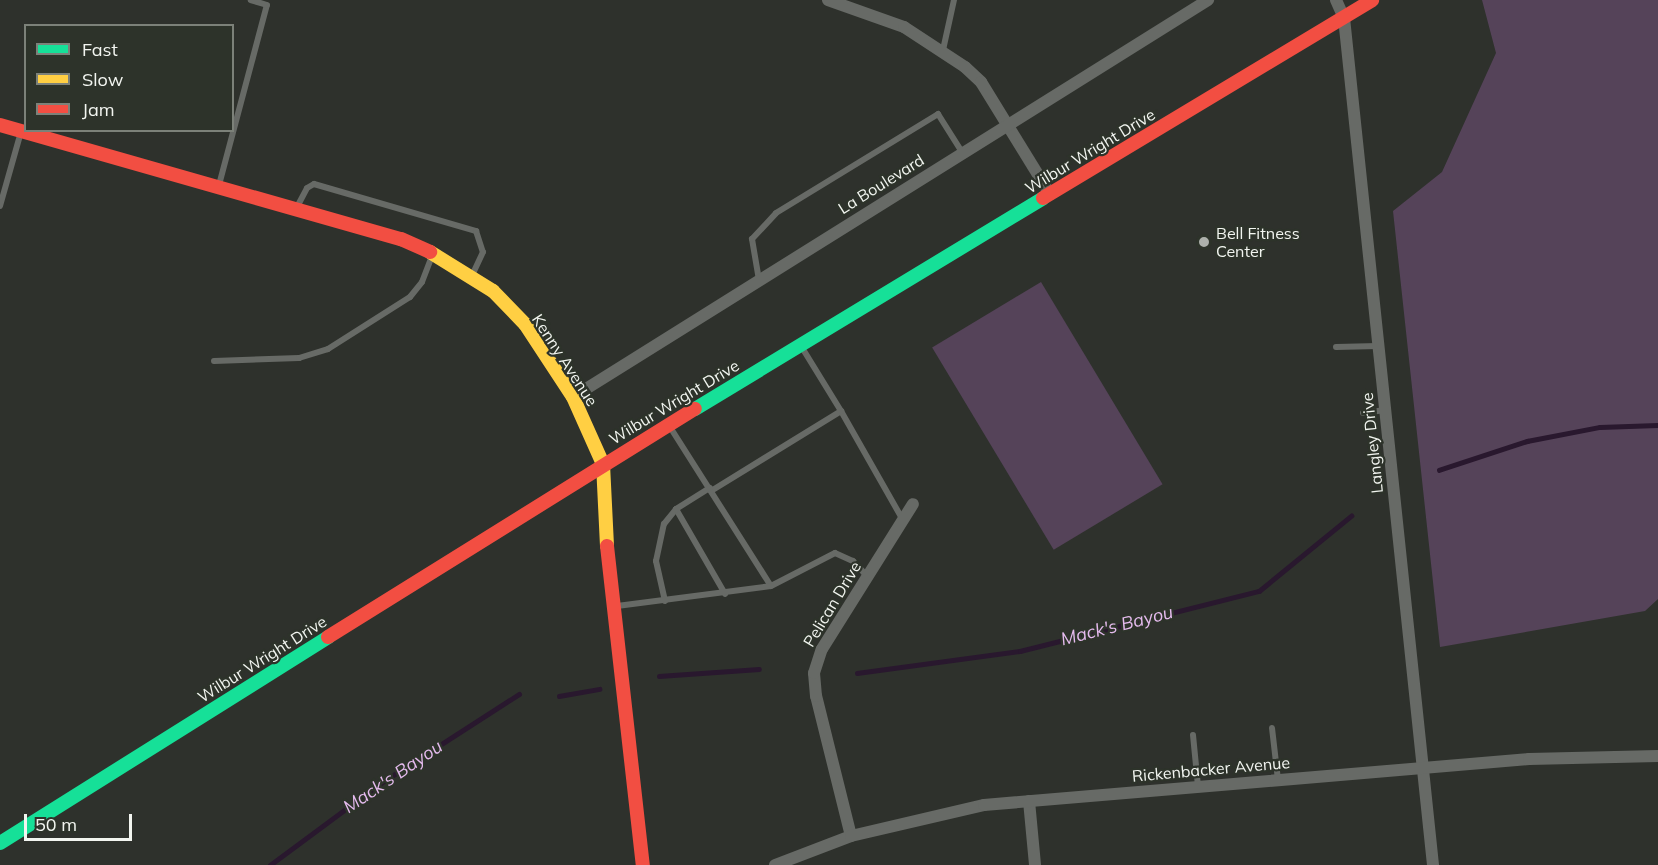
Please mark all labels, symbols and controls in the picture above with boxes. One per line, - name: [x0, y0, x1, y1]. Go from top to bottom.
- legend: [24, 24, 234, 132]
- text: Fast: [82, 38, 118, 61]
- text: Slow: [82, 68, 123, 91]
- text: Jam: [82, 98, 115, 121]
- street label: Wilbur Wright Drive: [1022, 105, 1158, 197]
- street label: La Boulevard: [835, 150, 927, 218]
- place label: Bell Fitness Center: [1216, 223, 1300, 261]
- marker: Bell Fitness Center: [1197, 235, 1211, 249]
- street label: Kenny Avenue: [528, 310, 602, 410]
- street label: Wilbur Wright Drive: [606, 356, 742, 448]
- street label: Langley Drive: [1357, 392, 1387, 494]
- street label: Pelican Drive: [799, 558, 865, 650]
- water label: Mack's Bayou: [1059, 602, 1175, 650]
- street label: Wilbur Wright Drive: [194, 612, 330, 706]
- water label: Mack's Bayou: [339, 736, 447, 818]
- street label: Rickenbacker Avenue: [1131, 753, 1291, 785]
- scale bar: [27, 802, 135, 840]
- text: 50 m: [35, 813, 77, 836]

